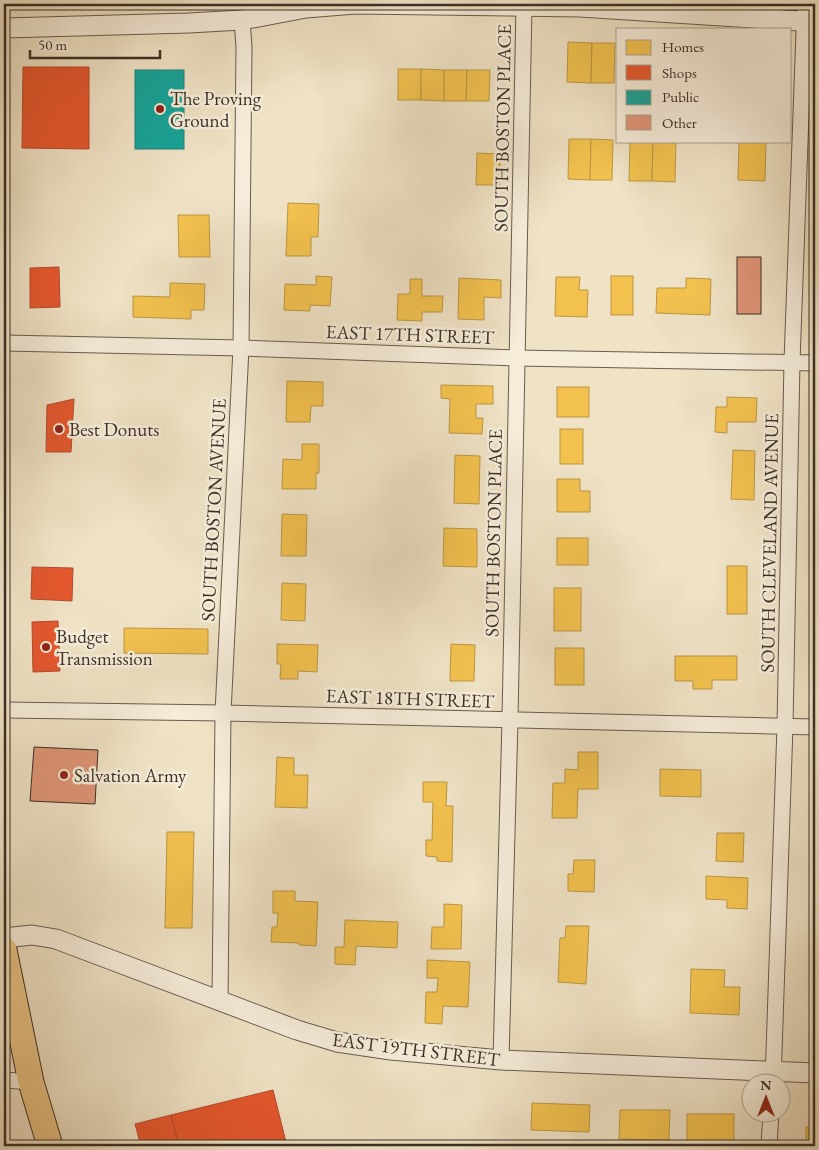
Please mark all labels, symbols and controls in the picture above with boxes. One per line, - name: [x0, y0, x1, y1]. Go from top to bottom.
- street label: SOUTH BOSTON PLACE: [488, 24, 517, 232]
- scale bar: [30, 28, 160, 60]
- legend: [616, 28, 792, 142]
- text: 50 m: [38, 35, 67, 54]
- text: Homes: [662, 37, 704, 56]
- text: Shops: [662, 63, 697, 82]
- place label: The Proving Ground: [170, 86, 262, 133]
- text: Public: [662, 87, 699, 106]
- marker: The Proving Ground: [154, 103, 166, 115]
- text: Other: [662, 113, 697, 132]
- street label: EAST 17TH STREET: [325, 319, 495, 350]
- street label: SOUTH BOSTON AVENUE: [195, 398, 232, 622]
- street label: SOUTH CLEVELAND AVENUE: [755, 413, 784, 673]
- place label: Best Donuts: [69, 417, 159, 442]
- marker: Best Donuts: [53, 423, 65, 435]
- street label: SOUTH BOSTON PLACE: [479, 429, 508, 637]
- place label: Budget Transmission: [56, 624, 153, 671]
- marker: Budget Transmission: [40, 641, 52, 653]
- street label: EAST 18TH STREET: [325, 683, 495, 714]
- place label: Salvation Army: [74, 763, 187, 788]
- marker: Salvation Army: [58, 769, 70, 781]
- street label: EAST 19TH STREET: [331, 1027, 501, 1072]
- north arrow: [742, 1072, 792, 1122]
- text: N: [760, 1076, 772, 1094]

